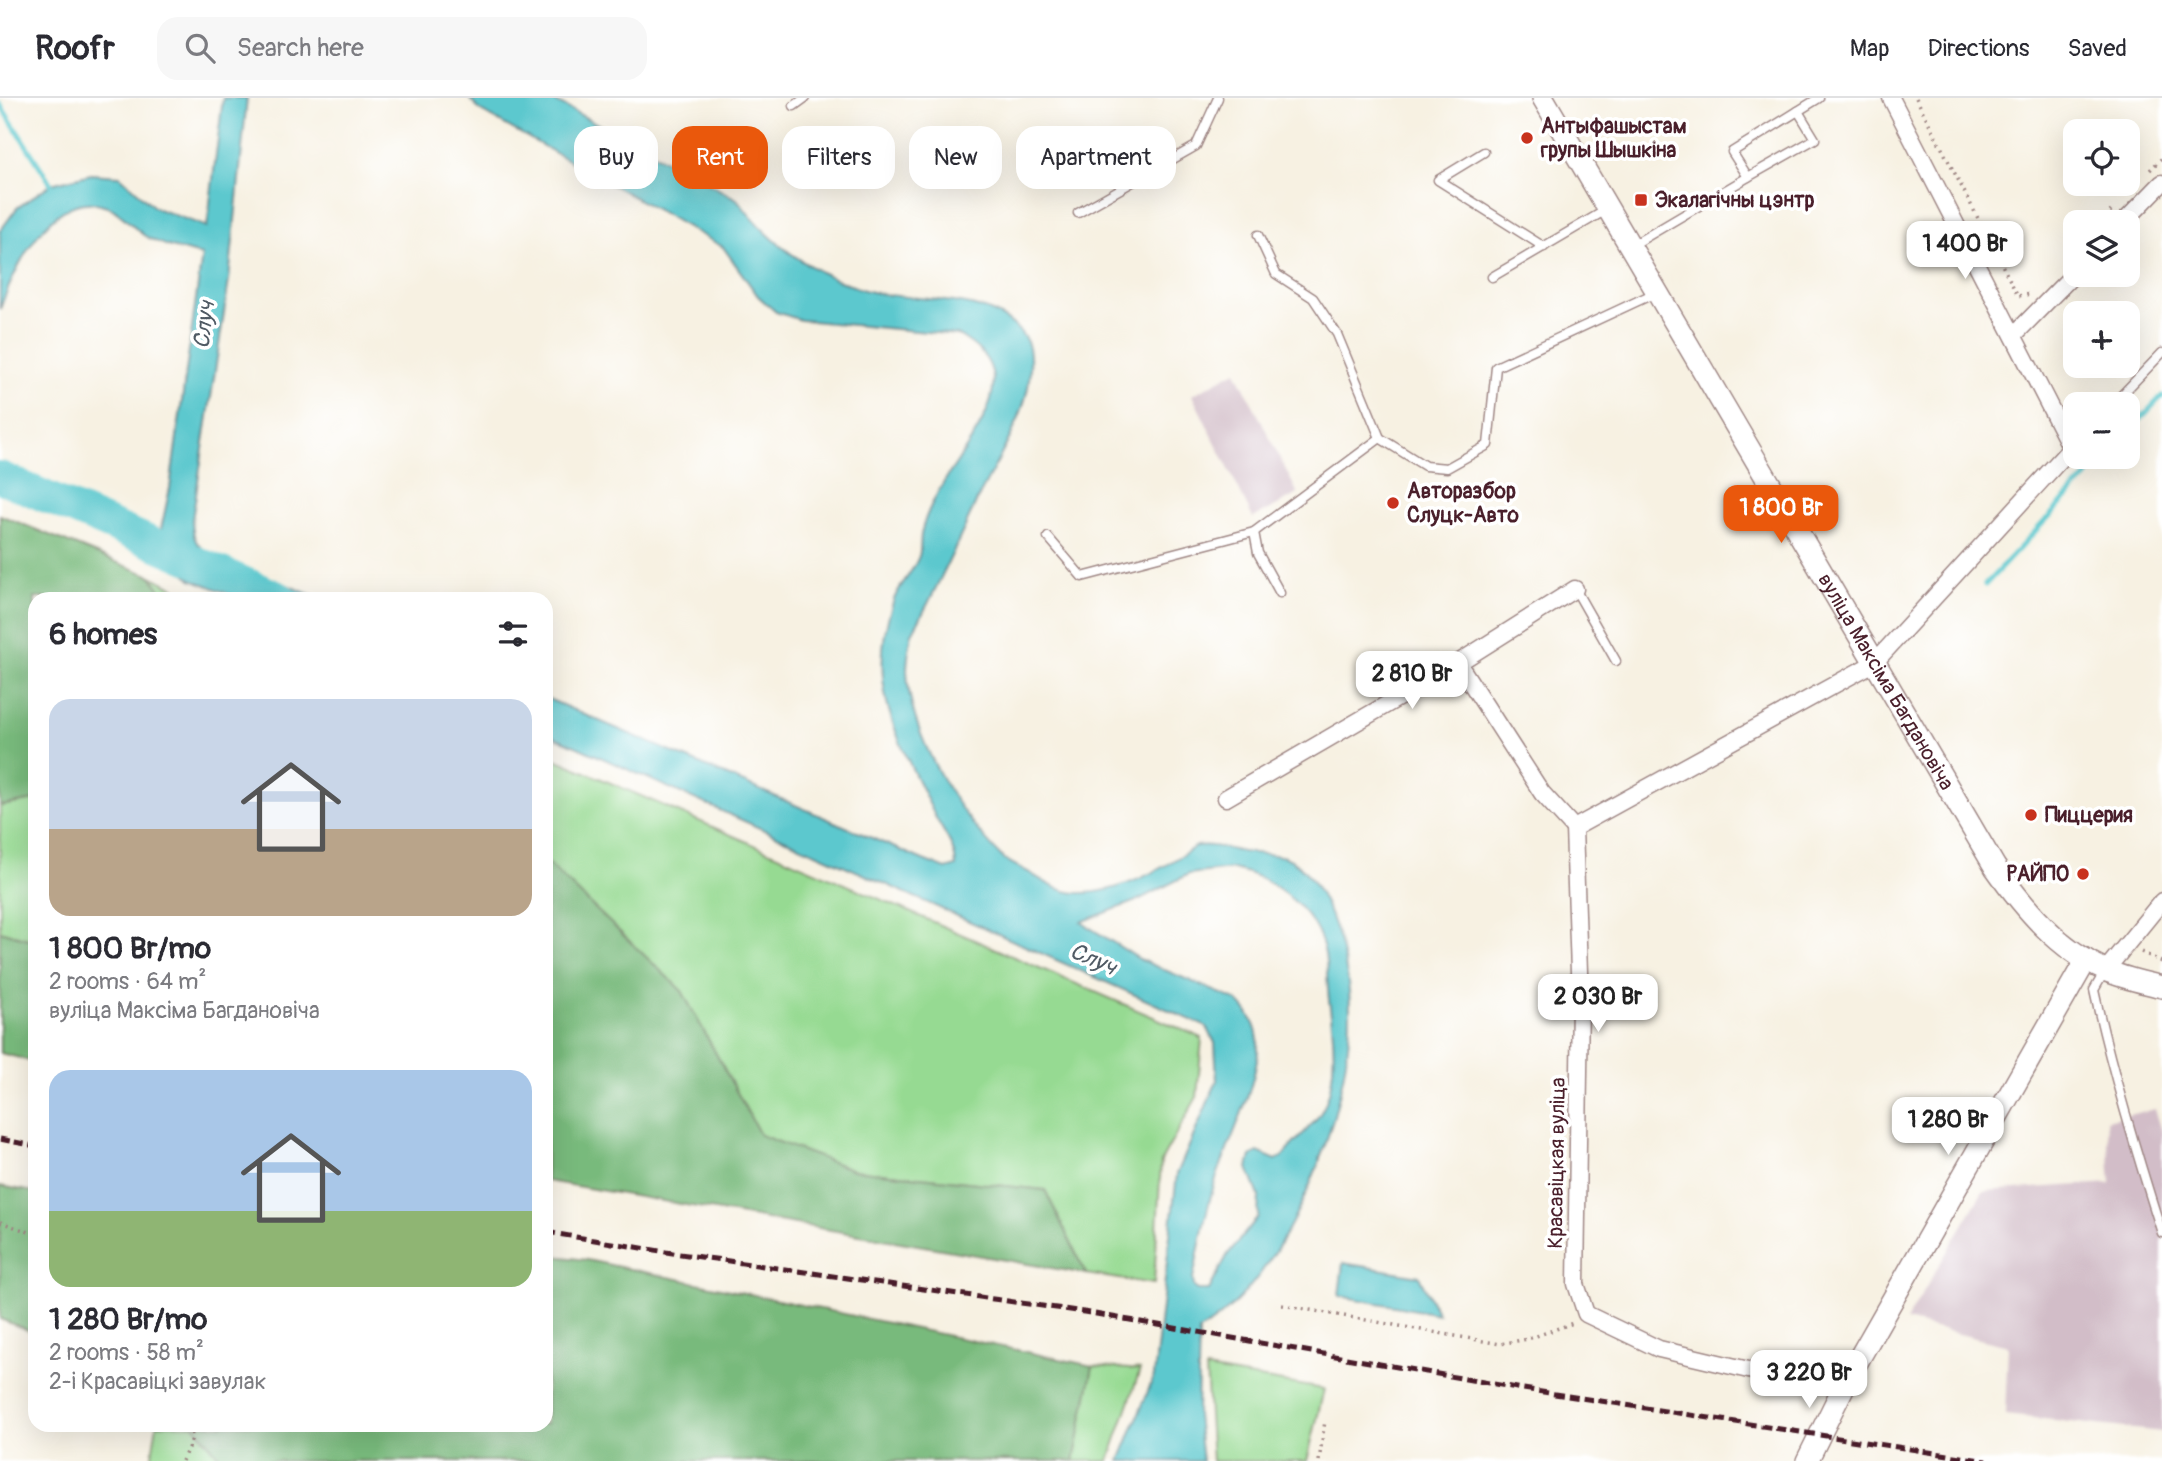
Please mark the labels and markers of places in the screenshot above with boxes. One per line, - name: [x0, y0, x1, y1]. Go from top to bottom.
- place label: Антыфашыстам групы Шышкіна: [1540, 113, 1687, 164]
- marker: Антыфашыстам групы Шышкіна: [1519, 130, 1535, 146]
- place label: Экалагічны цэнтр: [1655, 187, 1814, 214]
- marker: Экалагічны цэнтр: [1633, 192, 1649, 208]
- pin: 1 400 Br: [1893, 222, 2037, 281]
- place label: Авторазбор Слуцк-Авто: [1407, 478, 1519, 529]
- pin: 1 800 Br: [1709, 486, 1853, 545]
- marker: Авторазбор Слуцк-Авто: [1385, 495, 1401, 511]
- pin: 2 810 Br: [1340, 652, 1484, 711]
- place label: Пиццерия: [2045, 802, 2133, 829]
- marker: Пиццерия: [2023, 807, 2039, 823]
- place label: РАЙПО: [2006, 861, 2069, 888]
- marker: РАЙПО: [2075, 866, 2091, 882]
- pin: 2 030 Br: [1526, 974, 1670, 1034]
- pin: 1 280 Br: [1876, 1098, 2020, 1157]
- pin: 3 220 Br: [1737, 1350, 1881, 1410]

